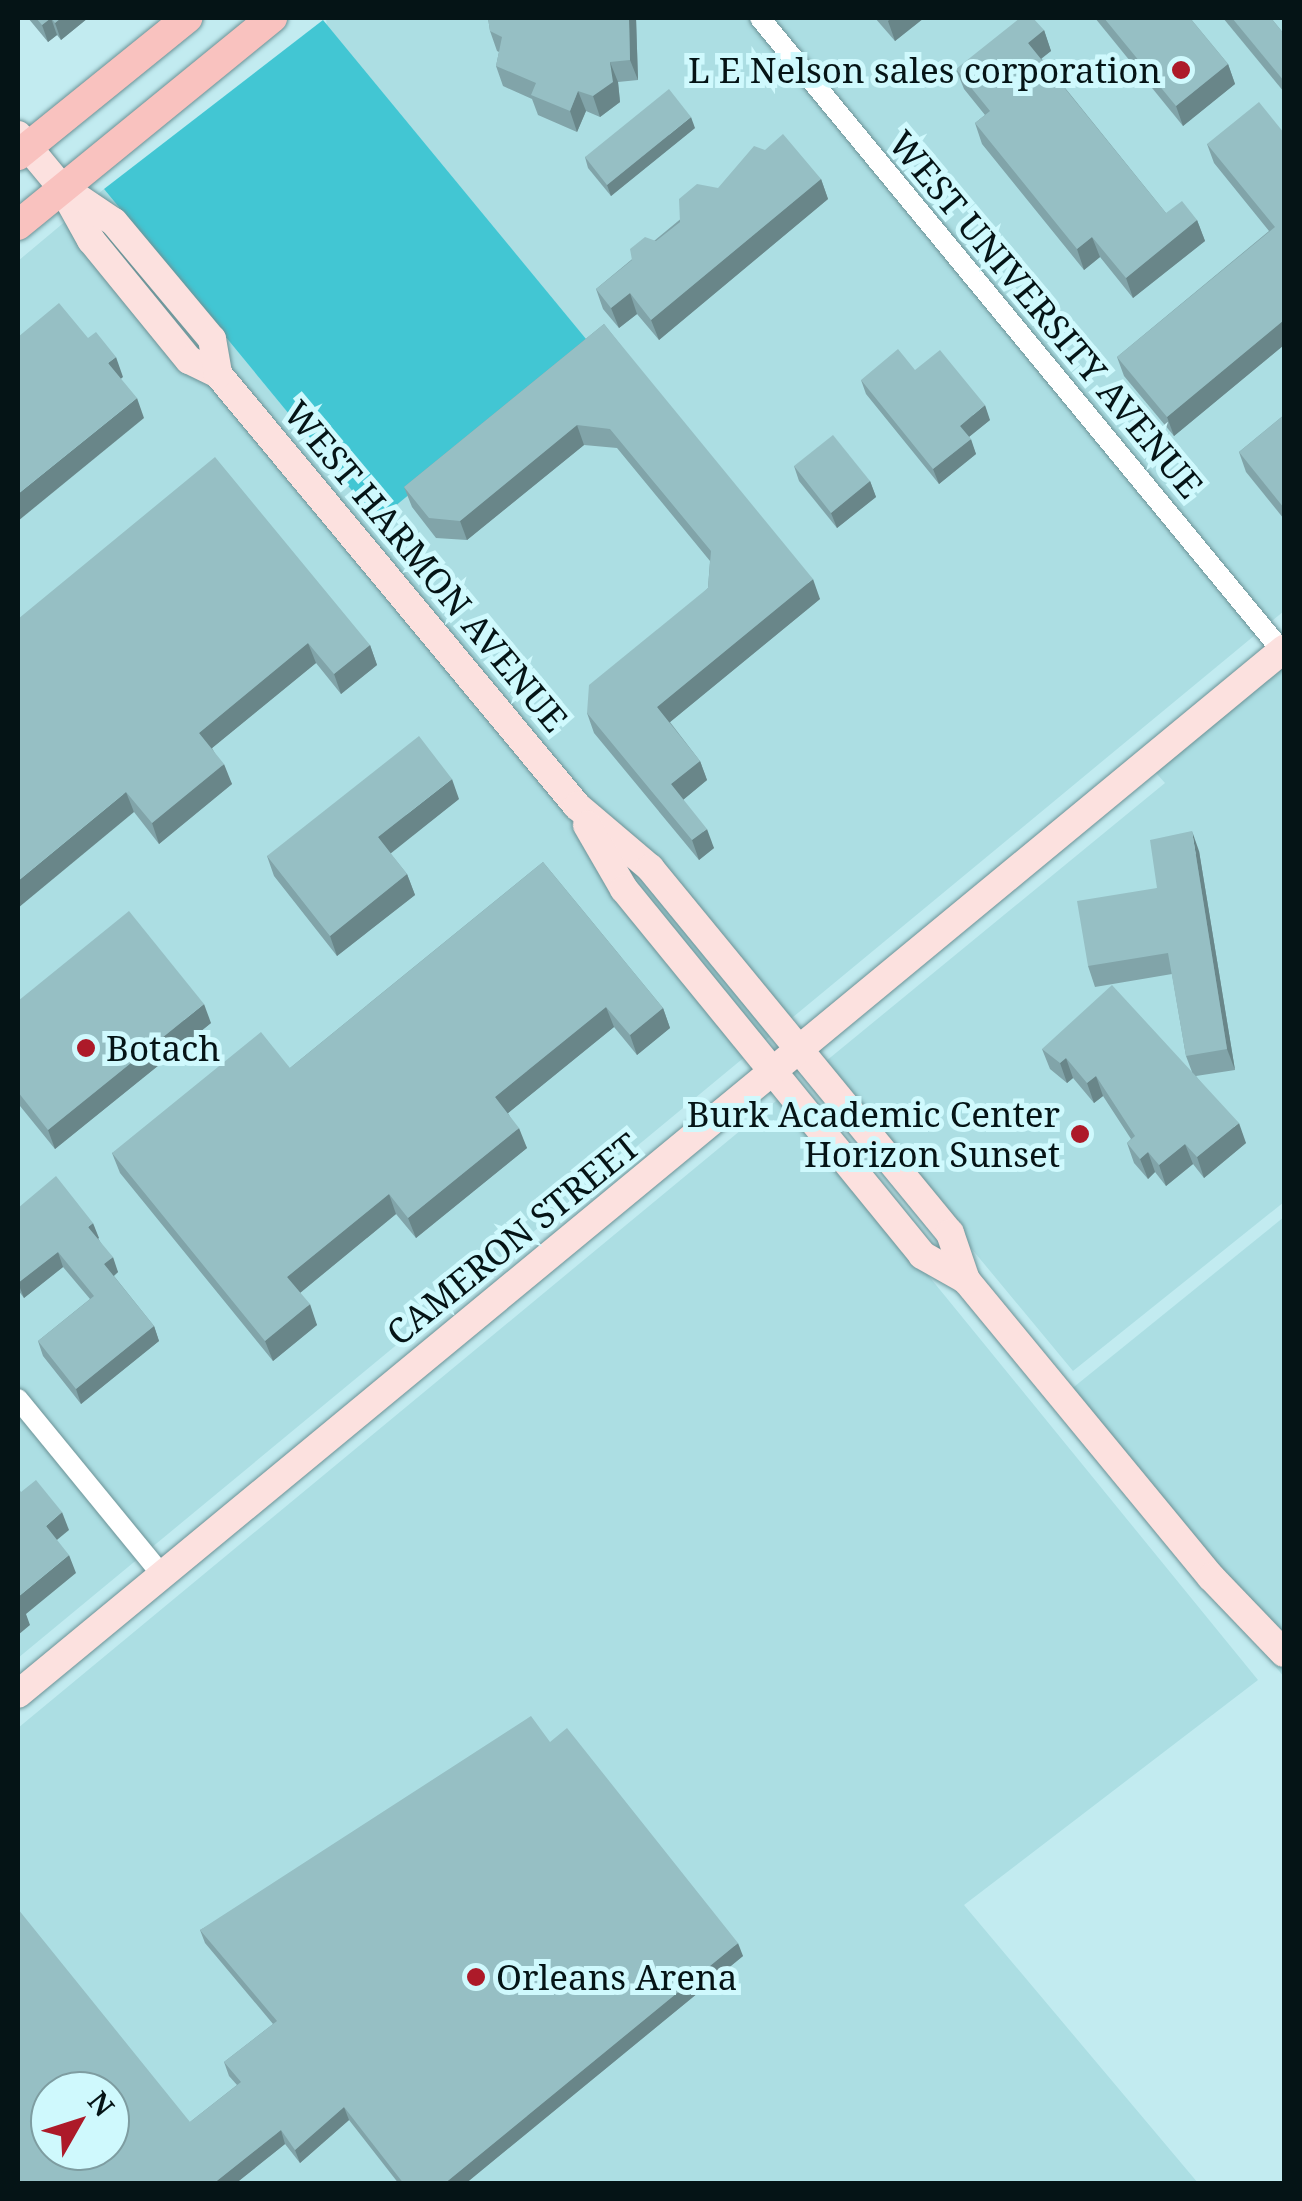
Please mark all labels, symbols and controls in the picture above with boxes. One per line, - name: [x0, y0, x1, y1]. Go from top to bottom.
- place label: L E Nelson sales corporation: [688, 49, 1161, 91]
- marker: L E Nelson sales corporation: [1170, 59, 1192, 81]
- street label: WEST UNIVERSITY AVENUE: [880, 122, 1212, 506]
- street label: WEST HARMON AVENUE: [275, 392, 577, 740]
- place label: Botach: [106, 1027, 221, 1069]
- marker: Botach: [75, 1037, 97, 1059]
- place label: Burk Academic Center Horizon Sunset: [687, 1093, 1060, 1175]
- marker: Burk Academic Center Horizon Sunset: [1069, 1123, 1091, 1145]
- street label: CAMERON STREET: [378, 1124, 648, 1354]
- place label: Orleans Arena: [496, 1956, 737, 1998]
- marker: Orleans Arena: [465, 1966, 487, 1988]
- north arrow: [30, 2071, 130, 2171]
- text: N: [80, 2083, 123, 2124]

